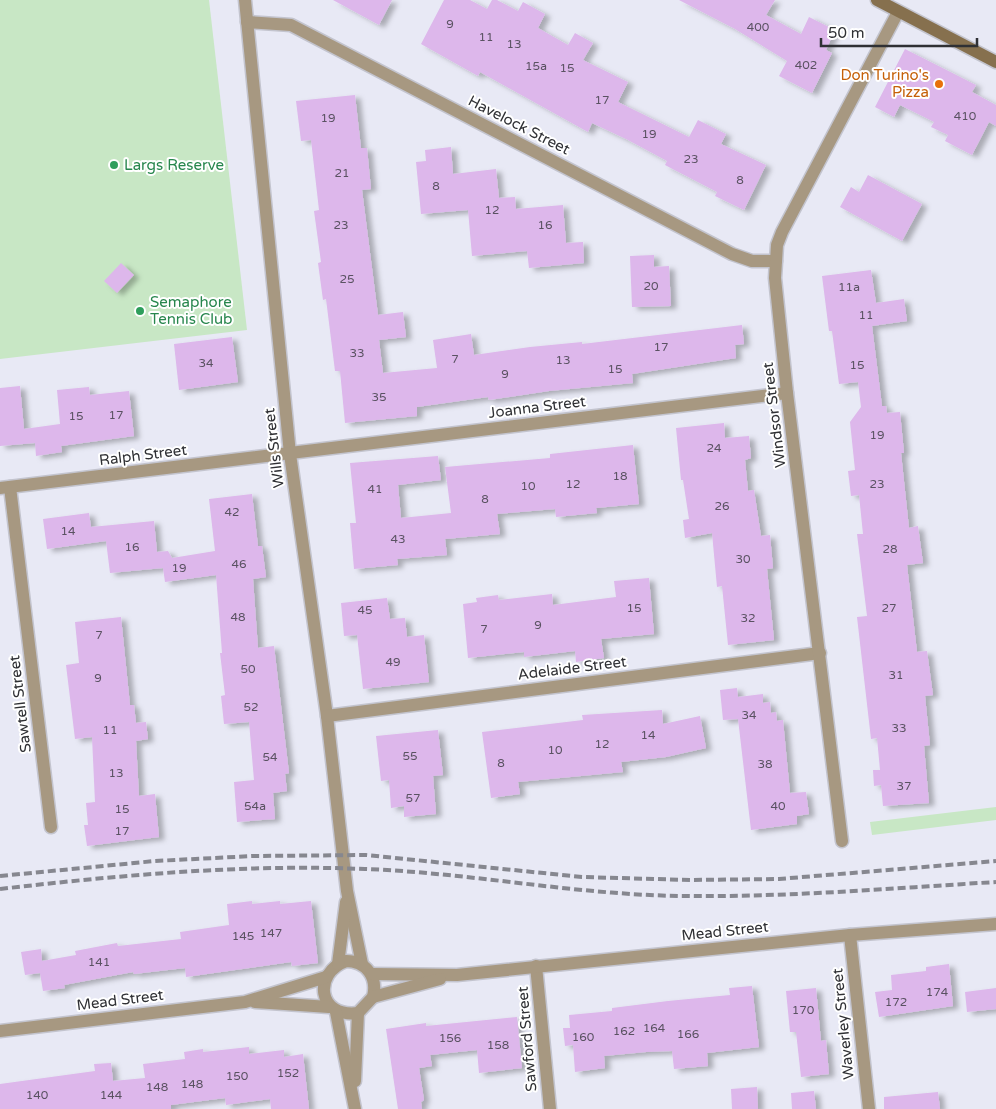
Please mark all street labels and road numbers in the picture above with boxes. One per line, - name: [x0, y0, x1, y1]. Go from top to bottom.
- street label: Havelock Street: [465, 92, 573, 159]
- street label: Windsor Street: [759, 361, 789, 469]
- street label: Joanna Street: [487, 392, 587, 422]
- street label: Wills Street: [260, 407, 288, 489]
- street label: Ralph Street: [98, 441, 188, 469]
- street label: Adelaide Street: [517, 652, 628, 684]
- street label: Sawtell Street: [5, 654, 35, 754]
- street label: Mead Street: [681, 917, 770, 945]
- street label: Waverley Street: [828, 967, 858, 1081]
- street label: Sawford Street: [513, 985, 541, 1092]
- street label: Mead Street: [76, 986, 165, 1014]

